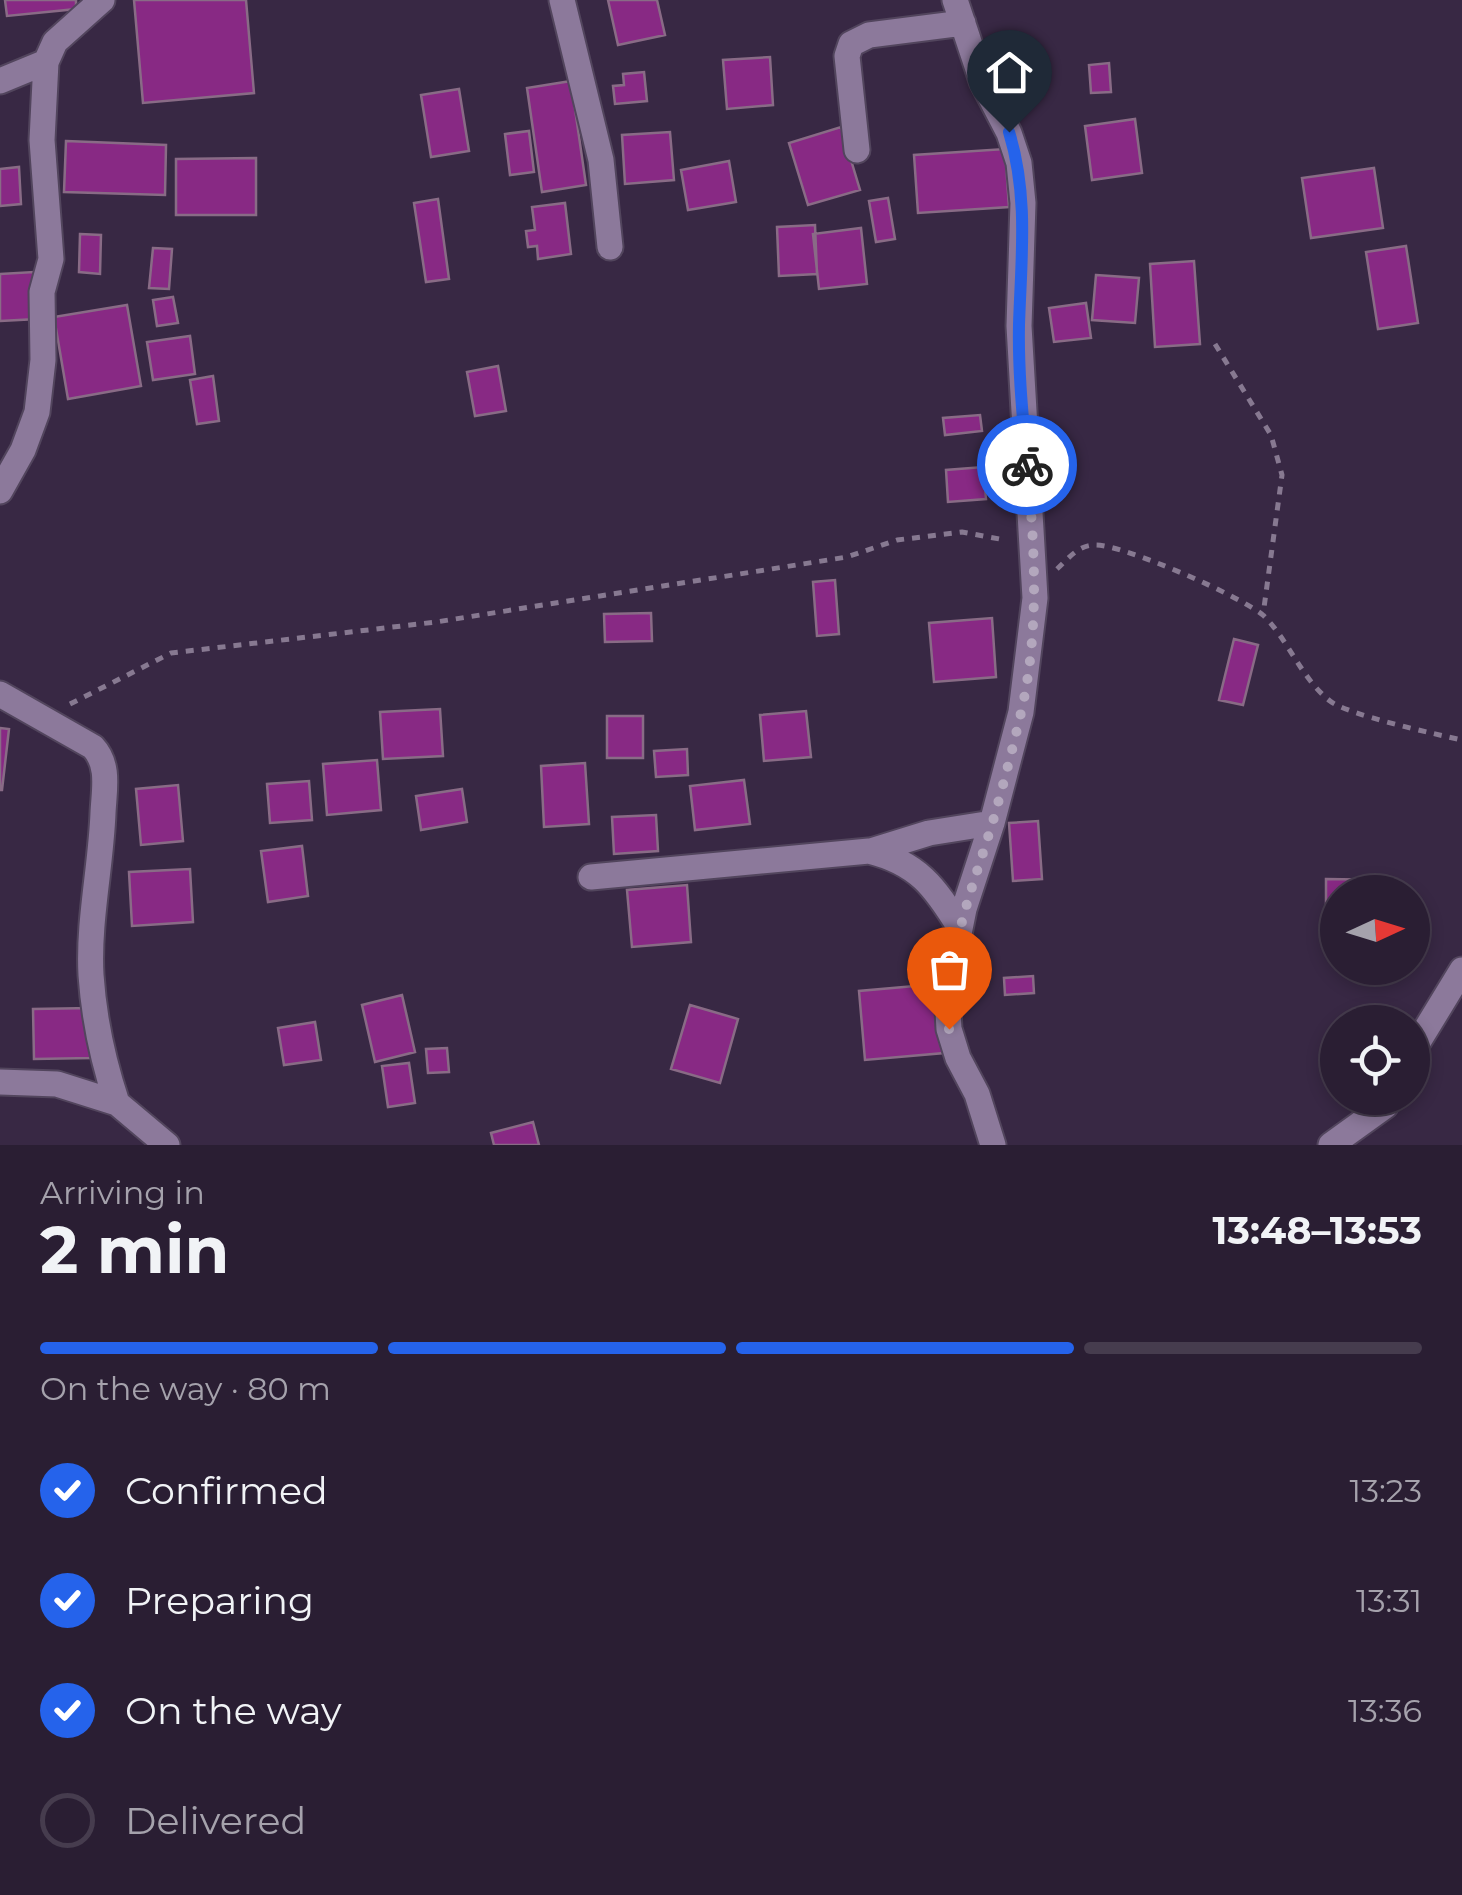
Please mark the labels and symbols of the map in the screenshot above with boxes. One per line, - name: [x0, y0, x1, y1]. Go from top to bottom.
- pin: [967, 30, 1052, 133]
- courier: [977, 415, 1077, 515]
- north arrow: [1320, 875, 1430, 985]
- pin: [907, 927, 992, 1030]

